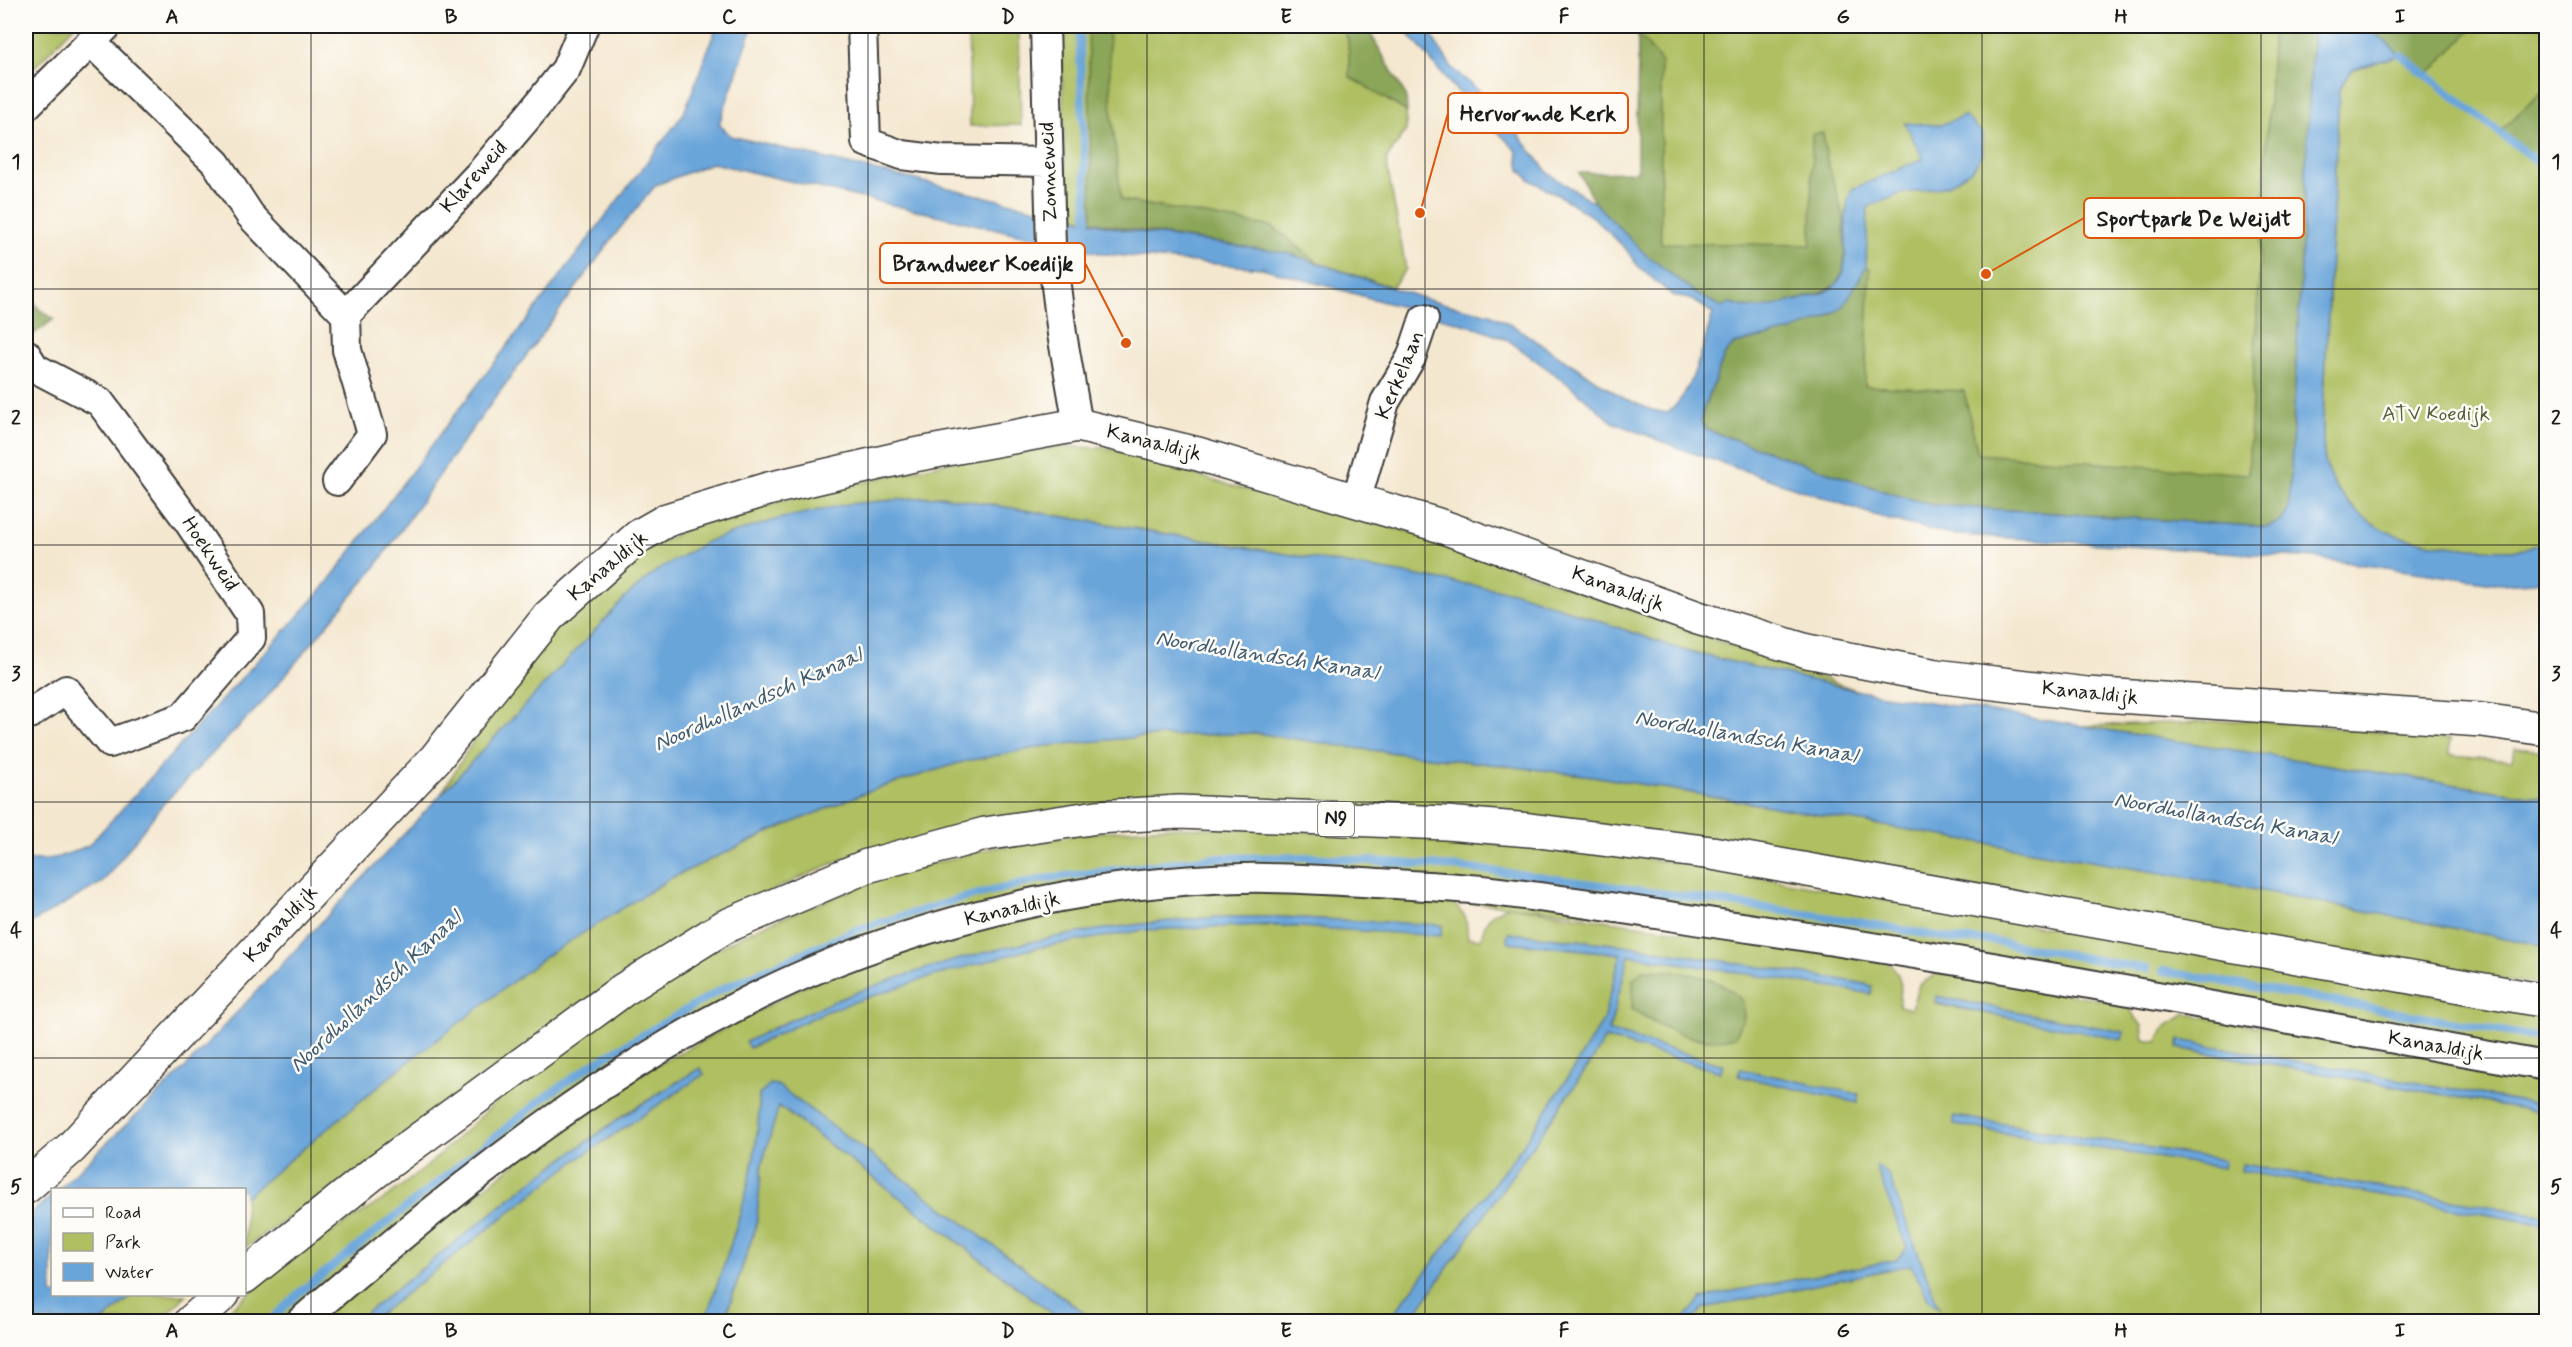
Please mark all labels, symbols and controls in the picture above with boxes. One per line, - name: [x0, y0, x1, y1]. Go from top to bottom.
- text: A: [165, 4, 179, 31]
- text: B: [445, 4, 458, 31]
- text: C: [722, 4, 737, 31]
- text: D: [1001, 4, 1015, 31]
- text: E: [1280, 4, 1292, 31]
- text: F: [1559, 4, 1570, 31]
- text: G: [1836, 4, 1850, 31]
- text: H: [2114, 4, 2128, 31]
- text: I: [2395, 4, 2405, 31]
- callout: Hervormde Kerk: [1448, 93, 1628, 133]
- text: Hervormde Kerk: [1460, 101, 1616, 129]
- street label: Zonneweid: [1033, 121, 1065, 223]
- street label: Klareweid: [434, 135, 514, 219]
- text: 1: [12, 149, 20, 176]
- text: 1: [2552, 149, 2560, 176]
- callout: Sportpark De Weijdt: [2084, 198, 2304, 238]
- text: Sportpark De Weijdt: [2097, 206, 2292, 234]
- callout: Brandweer Koedijk: [880, 243, 1085, 283]
- text: Brandweer Koedijk: [893, 251, 1073, 280]
- street label: Kerkelaan: [1369, 326, 1431, 424]
- park label: ATV Koedijk: [2382, 400, 2490, 428]
- text: 2: [11, 405, 21, 432]
- text: 2: [2551, 405, 2561, 432]
- street label: Kanaaldijk: [1104, 418, 1204, 468]
- street label: Hoekweid: [175, 511, 245, 597]
- street label: Kanaaldijk: [562, 524, 654, 608]
- street label: Kanaaldijk: [1568, 559, 1668, 619]
- water label: Noordhollandsch Kanaal: [1154, 625, 1383, 688]
- water label: Noordhollandsch Kanaal: [650, 640, 869, 759]
- text: 3: [11, 661, 21, 688]
- text: 3: [2551, 661, 2561, 688]
- street label: Kanaaldijk: [2040, 674, 2140, 712]
- water label: Noordhollandsch Kanaal: [1633, 704, 1862, 771]
- water label: Noordhollandsch Kanaal: [2112, 786, 2341, 853]
- road number: N9: [1318, 802, 1354, 836]
- street label: Kanaaldijk: [238, 879, 324, 969]
- street label: Kanaaldijk: [962, 884, 1062, 934]
- water label: Noordhollandsch Kanaal: [284, 903, 470, 1079]
- text: 4: [10, 918, 22, 945]
- text: 4: [2550, 918, 2562, 945]
- street label: Kanaaldijk: [2386, 1024, 2486, 1068]
- text: 5: [10, 1174, 22, 1201]
- text: 5: [2550, 1174, 2562, 1201]
- legend: [51, 1188, 246, 1296]
- text: Road: [105, 1201, 141, 1225]
- text: Park: [105, 1231, 141, 1255]
- text: Water: [105, 1261, 154, 1285]
- text: A: [165, 1318, 179, 1345]
- text: B: [445, 1318, 458, 1345]
- text: C: [722, 1318, 737, 1345]
- text: D: [1001, 1318, 1015, 1345]
- text: E: [1280, 1318, 1292, 1345]
- text: F: [1559, 1318, 1570, 1345]
- text: G: [1836, 1318, 1850, 1345]
- text: H: [2114, 1318, 2128, 1345]
- text: I: [2395, 1318, 2405, 1345]

